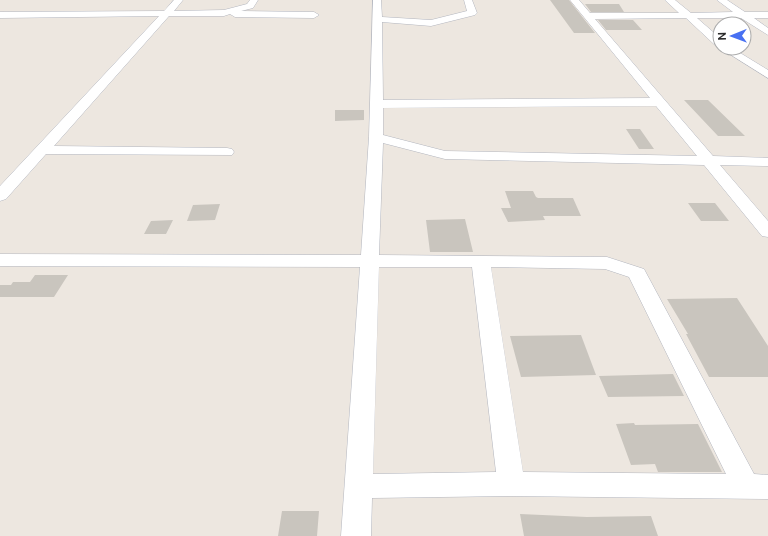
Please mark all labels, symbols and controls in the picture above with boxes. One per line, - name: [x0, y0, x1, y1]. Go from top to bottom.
- north arrow: [712, 16, 752, 56]
- text: N: [716, 32, 728, 41]

